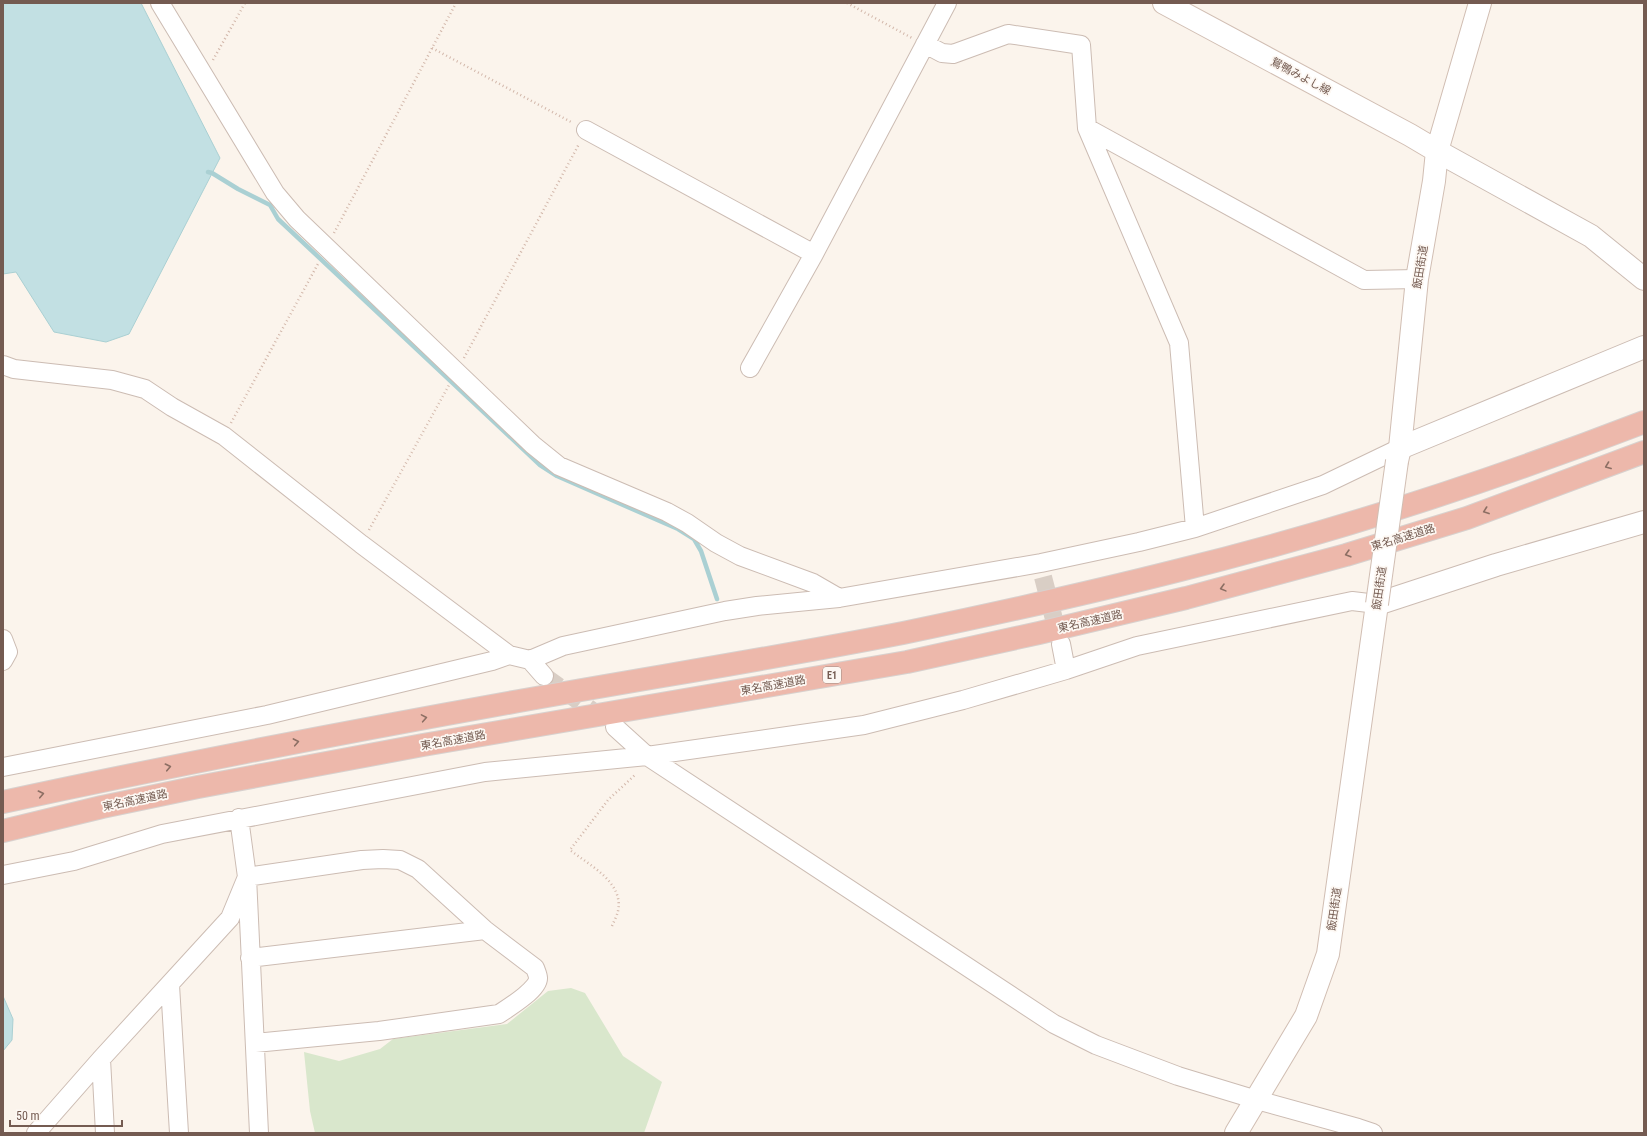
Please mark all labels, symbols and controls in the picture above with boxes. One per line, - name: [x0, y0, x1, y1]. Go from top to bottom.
- street label: 鴛鴨みよし線: [1269, 55, 1333, 98]
- street label: 飯田街道: [1411, 244, 1430, 290]
- one-way arrow: [1604, 461, 1611, 469]
- one-way arrow: [1482, 507, 1489, 515]
- street label: 東名高速道路: [1370, 522, 1437, 553]
- one-way arrow: [1345, 549, 1352, 558]
- street label: 飯田街道: [1370, 565, 1389, 611]
- one-way arrow: [1220, 583, 1227, 592]
- street label: 東名高速道路: [1056, 608, 1124, 635]
- road number: E1: [823, 667, 841, 683]
- street label: 東名高速道路: [739, 673, 807, 698]
- one-way arrow: [421, 715, 427, 723]
- street label: 東名高速道路: [419, 728, 487, 753]
- one-way arrow: [293, 738, 299, 747]
- one-way arrow: [165, 763, 172, 772]
- street label: 東名高速道路: [101, 787, 169, 814]
- one-way arrow: [38, 790, 44, 798]
- street label: 飯田街道: [1325, 886, 1344, 932]
- scale bar: [10, 1102, 122, 1128]
- text: 50 m: [16, 1109, 40, 1123]

